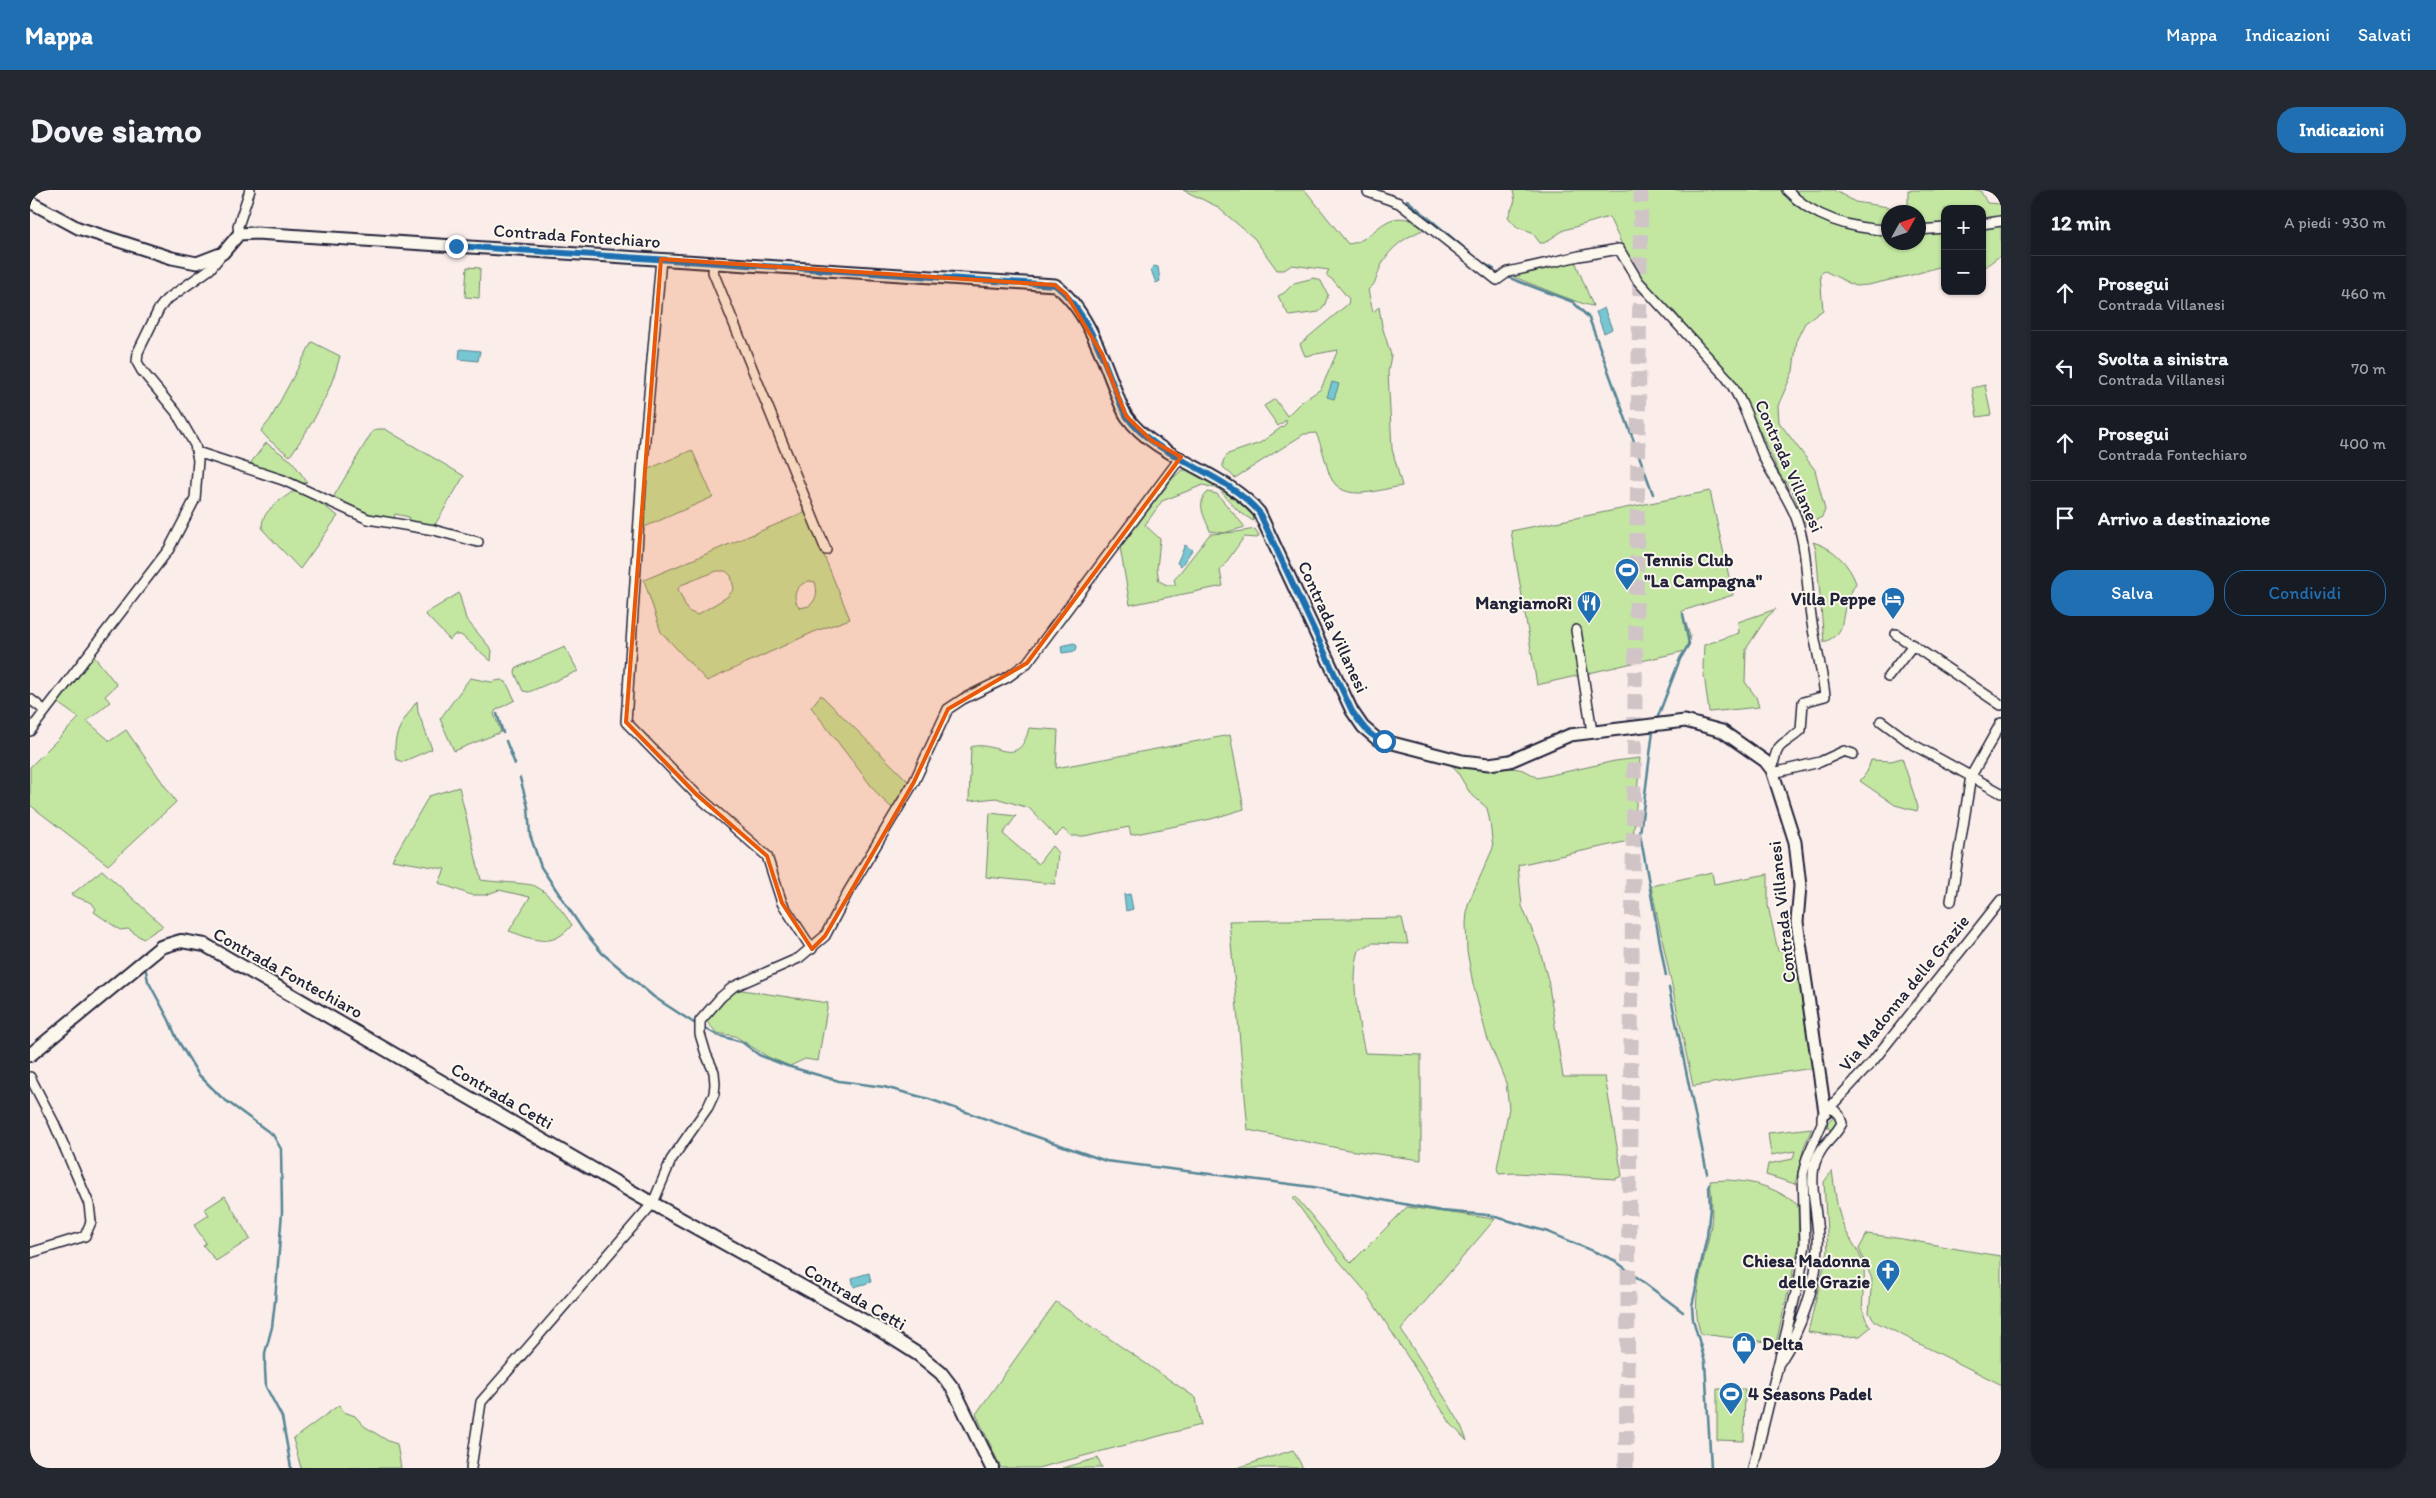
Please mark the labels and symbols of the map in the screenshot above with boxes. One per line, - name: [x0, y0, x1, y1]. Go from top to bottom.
- north arrow: [1881, 205, 1926, 250]
- street label: Contrada Fontechiaro: [493, 219, 661, 253]
- route end: [445, 235, 468, 258]
- street label: Contrada Villanesi: [1750, 396, 1828, 536]
- place label: Tennis Club "La Campagna": [1643, 549, 1763, 592]
- sports icon: Tennis Club "La Campagna": [1614, 557, 1640, 591]
- street label: Contrada Villanesi: [1293, 558, 1373, 696]
- hotel icon: Villa Peppe: [1880, 586, 1906, 620]
- place label: Villa Peppe: [1791, 588, 1876, 610]
- restaurant icon: MangiamoRì: [1576, 590, 1602, 624]
- place label: MangiamoRì: [1475, 592, 1572, 614]
- route start: [1373, 730, 1396, 753]
- street label: Contrada Villanesi: [1764, 840, 1800, 984]
- street label: Via Madonna delle Grazie: [1834, 910, 1974, 1076]
- street label: Contrada Fontechiaro: [209, 923, 367, 1023]
- street label: Contrada Cetti: [447, 1058, 557, 1134]
- place label: Chiesa Madonna delle Grazie: [1743, 1250, 1871, 1293]
- church icon: Chiesa Madonna delle Grazie: [1875, 1258, 1901, 1292]
- street label: Contrada Cetti: [800, 1259, 910, 1335]
- shop icon: Delta: [1731, 1331, 1757, 1365]
- place label: Delta: [1762, 1333, 1803, 1355]
- sports icon: 4 Seasons Padel: [1718, 1381, 1744, 1415]
- place label: 4 Seasons Padel: [1748, 1383, 1873, 1405]

